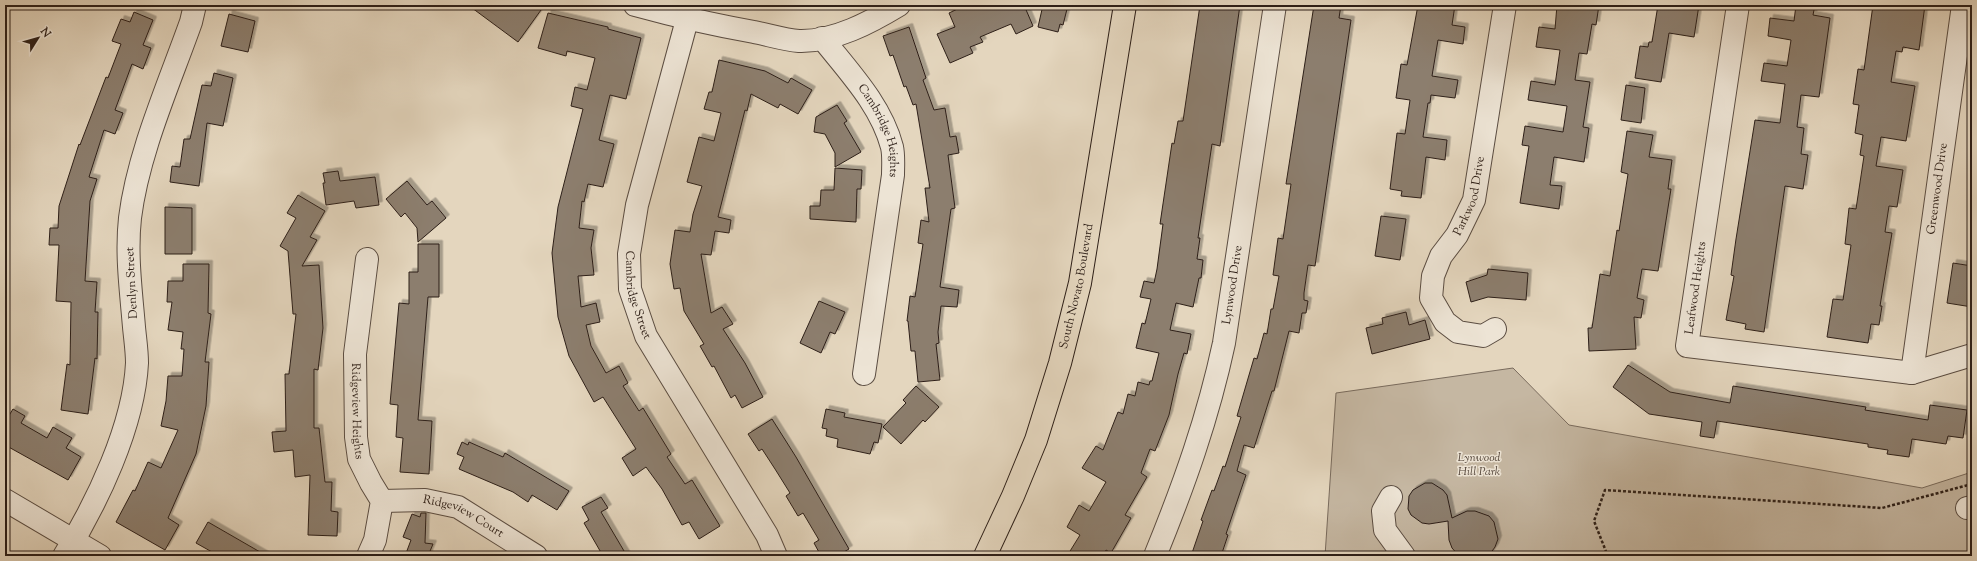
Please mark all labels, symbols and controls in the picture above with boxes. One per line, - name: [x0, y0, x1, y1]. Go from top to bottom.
- north arrow: [18, 18, 58, 58]
- text: N: [36, 23, 54, 41]
- street label: Cambridge Heights: [853, 80, 902, 179]
- street label: Greenwood Drive: [1922, 141, 1953, 236]
- street label: Parkwood Drive: [1449, 155, 1490, 239]
- street label: South Novato Boulevard: [1055, 222, 1098, 351]
- street label: Leafwood Heights: [1681, 240, 1711, 336]
- street label: Lynwood Drive: [1218, 244, 1248, 326]
- street label: Denlyn Street: [121, 247, 143, 319]
- street label: Cambridge Street: [620, 250, 655, 343]
- street label: Ridgeview Heights: [346, 363, 368, 461]
- park label: Lynwood Hill Park: [1458, 449, 1501, 481]
- street label: Ridgeview Court: [421, 491, 507, 542]

